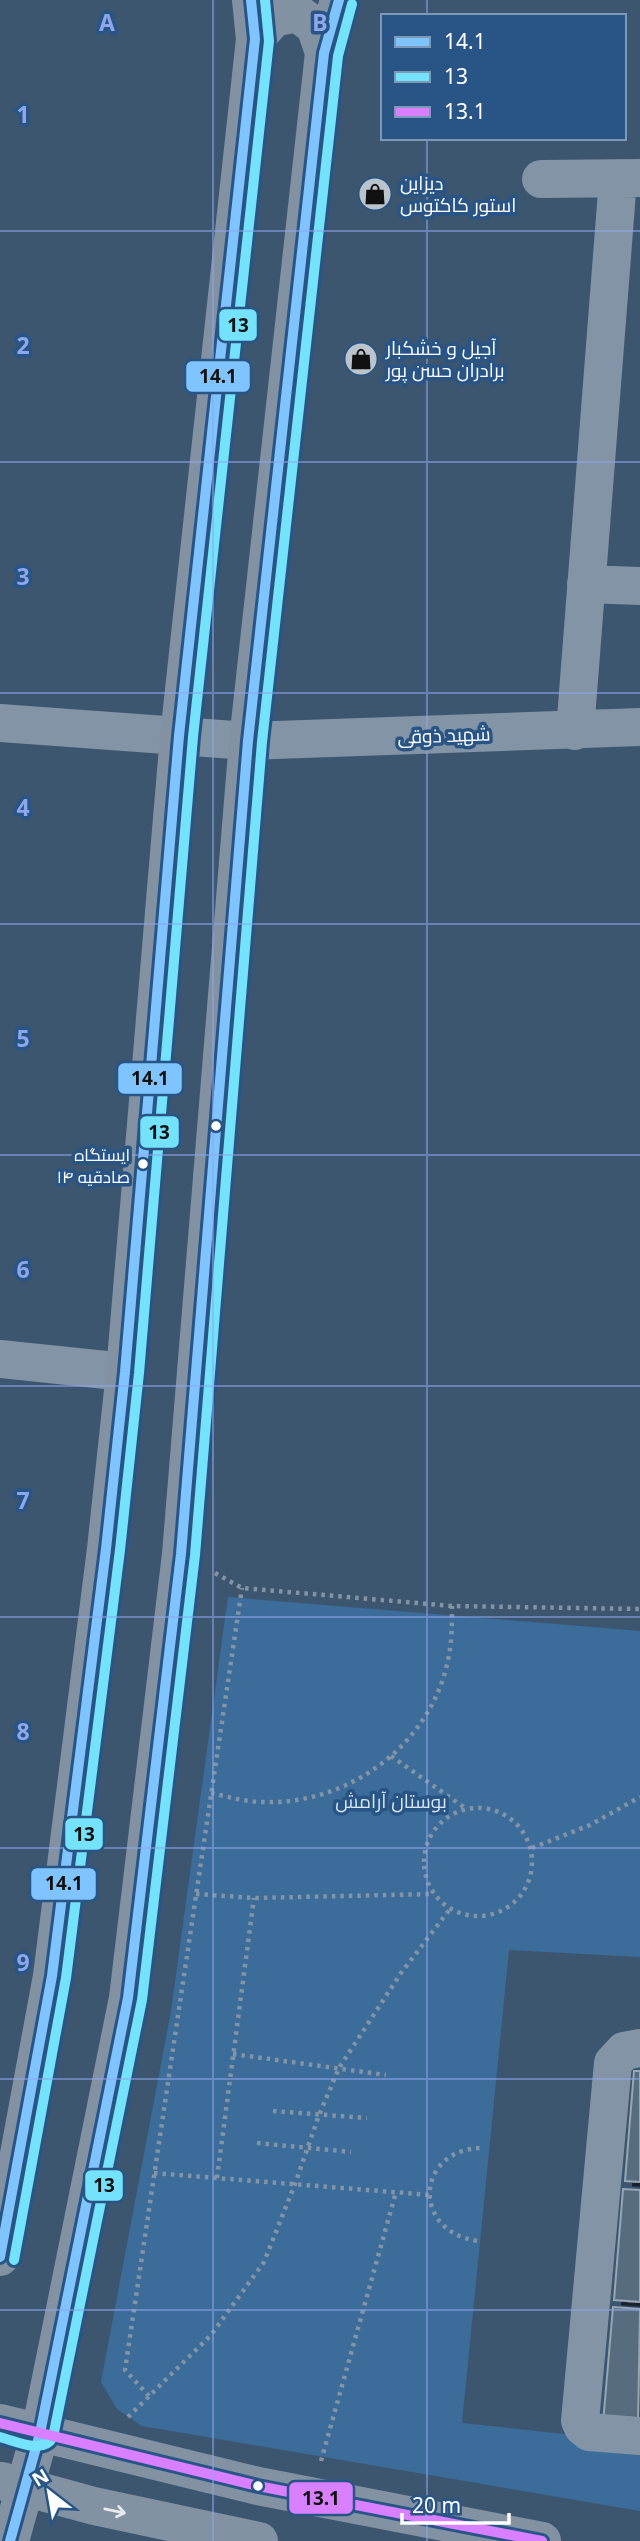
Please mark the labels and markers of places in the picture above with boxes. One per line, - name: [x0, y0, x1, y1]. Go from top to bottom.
- place label: دیزاین استور کاکتوس: [400, 170, 516, 218]
- shop icon: دیزاین استور کاکتوس: [356, 175, 394, 213]
- place label: آجیل و خشکبار برادران حسن پور: [385, 335, 505, 383]
- shop icon: آجیل و خشکبار برادران حسن پور: [342, 340, 380, 378]
- unlabelled marker: [209, 1119, 223, 1133]
- place label: ایستگاه صادقیه ۱۴: [57, 1143, 130, 1188]
- marker: ایستگاه صادقیه ۱۴: [136, 1157, 150, 1171]
- unlabelled marker: [251, 2479, 265, 2493]

